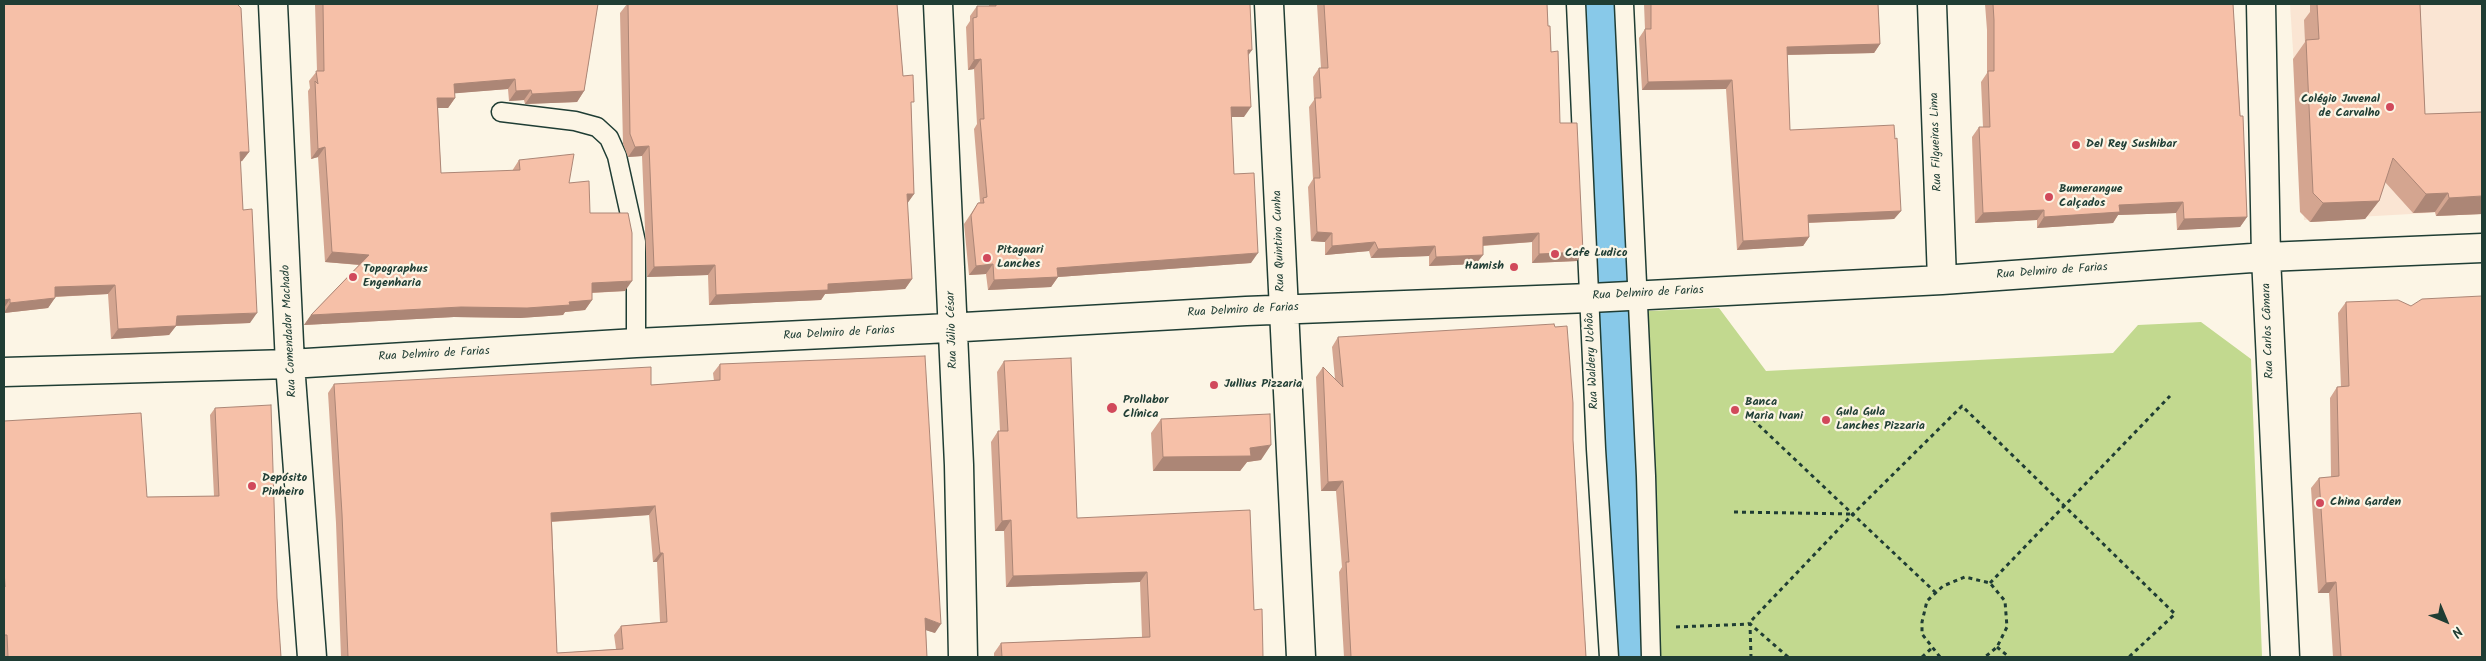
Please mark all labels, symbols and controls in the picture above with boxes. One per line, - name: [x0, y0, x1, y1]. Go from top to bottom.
- street label: Rua Filgueiras Lima: [1928, 92, 1946, 192]
- place label: Colégio Juvenal de Carvalho: [2301, 93, 2380, 121]
- marker: Colégio Juvenal de Carvalho: [2384, 101, 2396, 113]
- place label: Del Rey Sushibar: [2086, 138, 2177, 152]
- marker: Del Rey Sushibar: [2070, 139, 2082, 151]
- place label: Bumerangue Calçados: [2059, 183, 2123, 211]
- street label: Rua Quintino Cunha: [1271, 190, 1289, 292]
- marker: Bumerangue Calçados: [2043, 191, 2055, 203]
- place label: Pitaguari Lanches: [997, 244, 1043, 272]
- place label: Cafe Ludico: [1565, 247, 1628, 261]
- marker: Cafe Ludico: [1549, 248, 1561, 260]
- marker: Pitaguari Lanches: [981, 252, 993, 264]
- place label: Hamish: [1465, 260, 1504, 274]
- marker: Hamish: [1508, 261, 1520, 273]
- street label: Rua Delmiro de Farias: [1996, 261, 2108, 283]
- place label: Topographus Engenharia: [363, 263, 428, 291]
- street label: Rua Comendador Machado: [279, 264, 301, 398]
- marker: Topographus Engenharia: [347, 271, 359, 283]
- street label: Rua Carlos Câmara: [2260, 283, 2278, 379]
- street label: Rua Delmiro de Farias: [1592, 284, 1704, 304]
- street label: Rua Júlio César: [944, 291, 962, 369]
- street label: Rua Delmiro de Farias: [1187, 301, 1299, 321]
- street label: Rua Waldery Uchôa: [1583, 312, 1603, 410]
- street label: Rua Delmiro de Farias: [783, 324, 895, 344]
- street label: Rua Delmiro de Farias: [378, 345, 490, 365]
- place label: Jullius Pizzaria: [1224, 378, 1302, 392]
- marker: Jullius Pizzaria: [1208, 379, 1220, 391]
- place label: Prollabor Clínica: [1123, 394, 1169, 422]
- place label: Banca Maria Ivani: [1745, 396, 1803, 424]
- marker: Prollabor Clínica: [1105, 401, 1119, 415]
- marker: Banca Maria Ivani: [1729, 404, 1741, 416]
- place label: Gula Gula Lanches Pizzaria: [1836, 406, 1925, 434]
- marker: Gula Gula Lanches Pizzaria: [1820, 414, 1832, 426]
- place label: Depósito Pinheiro: [262, 472, 307, 500]
- marker: Depósito Pinheiro: [246, 480, 258, 492]
- place label: China Garden: [2330, 496, 2401, 510]
- marker: China Garden: [2314, 497, 2326, 509]
- north arrow: [2421, 596, 2471, 646]
- text: N: [2446, 621, 2468, 643]

